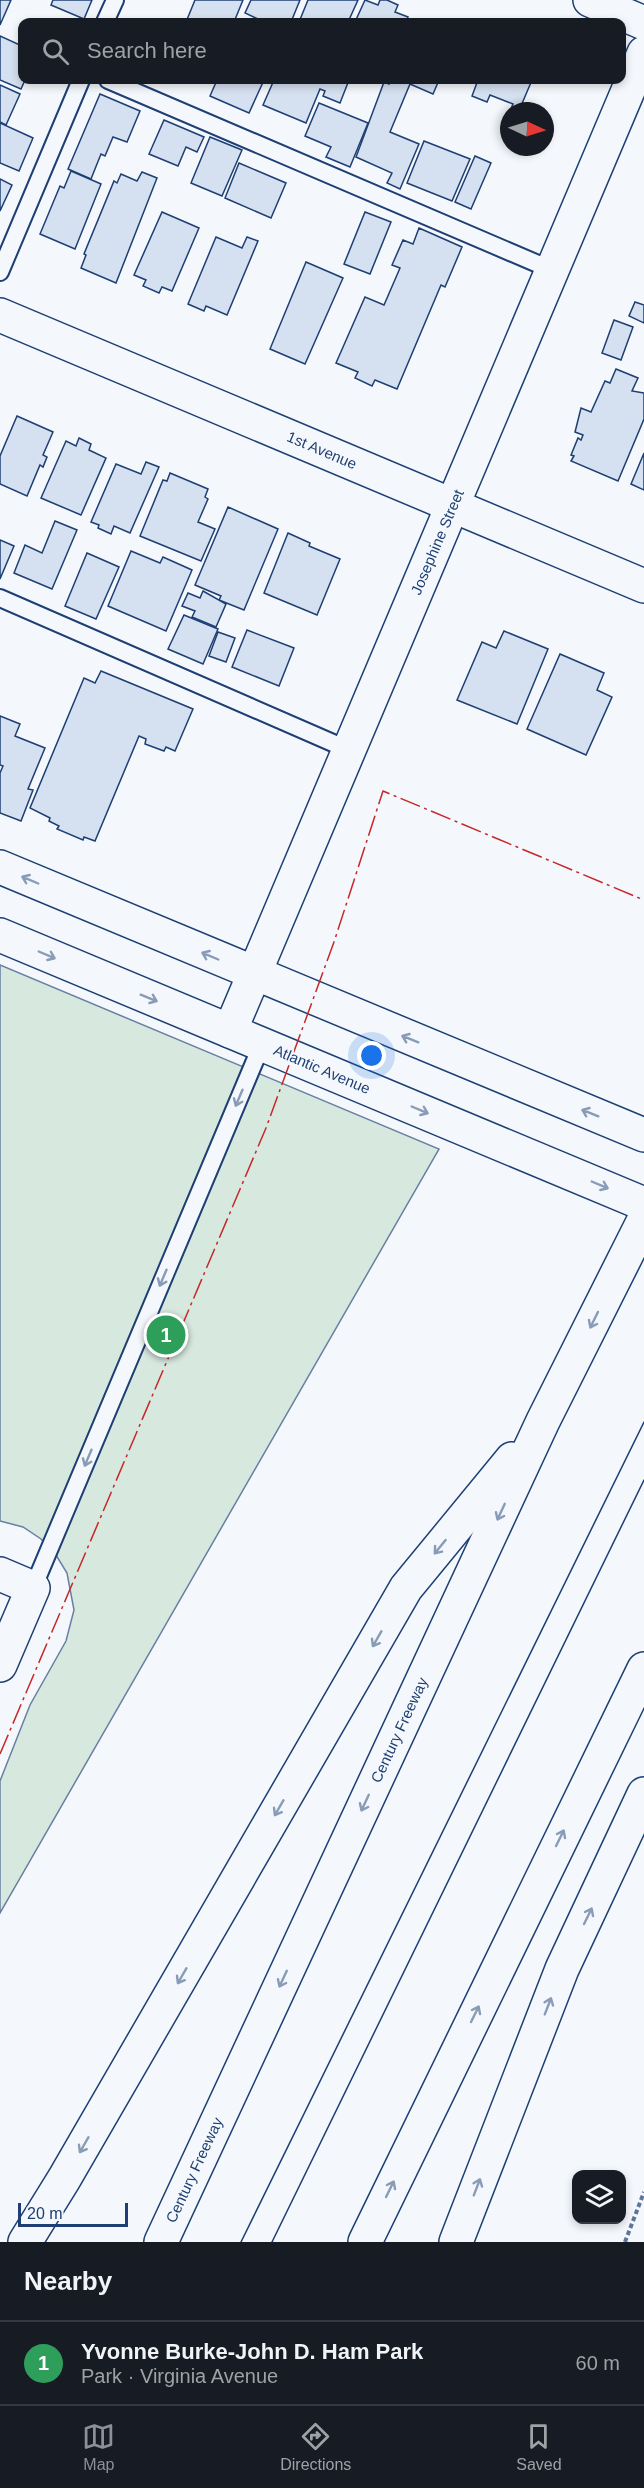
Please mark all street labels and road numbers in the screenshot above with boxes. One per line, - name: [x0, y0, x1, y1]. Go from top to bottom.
- street label: 1st Avenue: [285, 428, 359, 472]
- street label: Josephine Street: [407, 486, 467, 597]
- street label: Atlantic Avenue: [271, 1041, 373, 1097]
- street label: Century Freeway: [367, 1674, 431, 1785]
- street label: Century Freeway: [162, 2114, 226, 2225]

